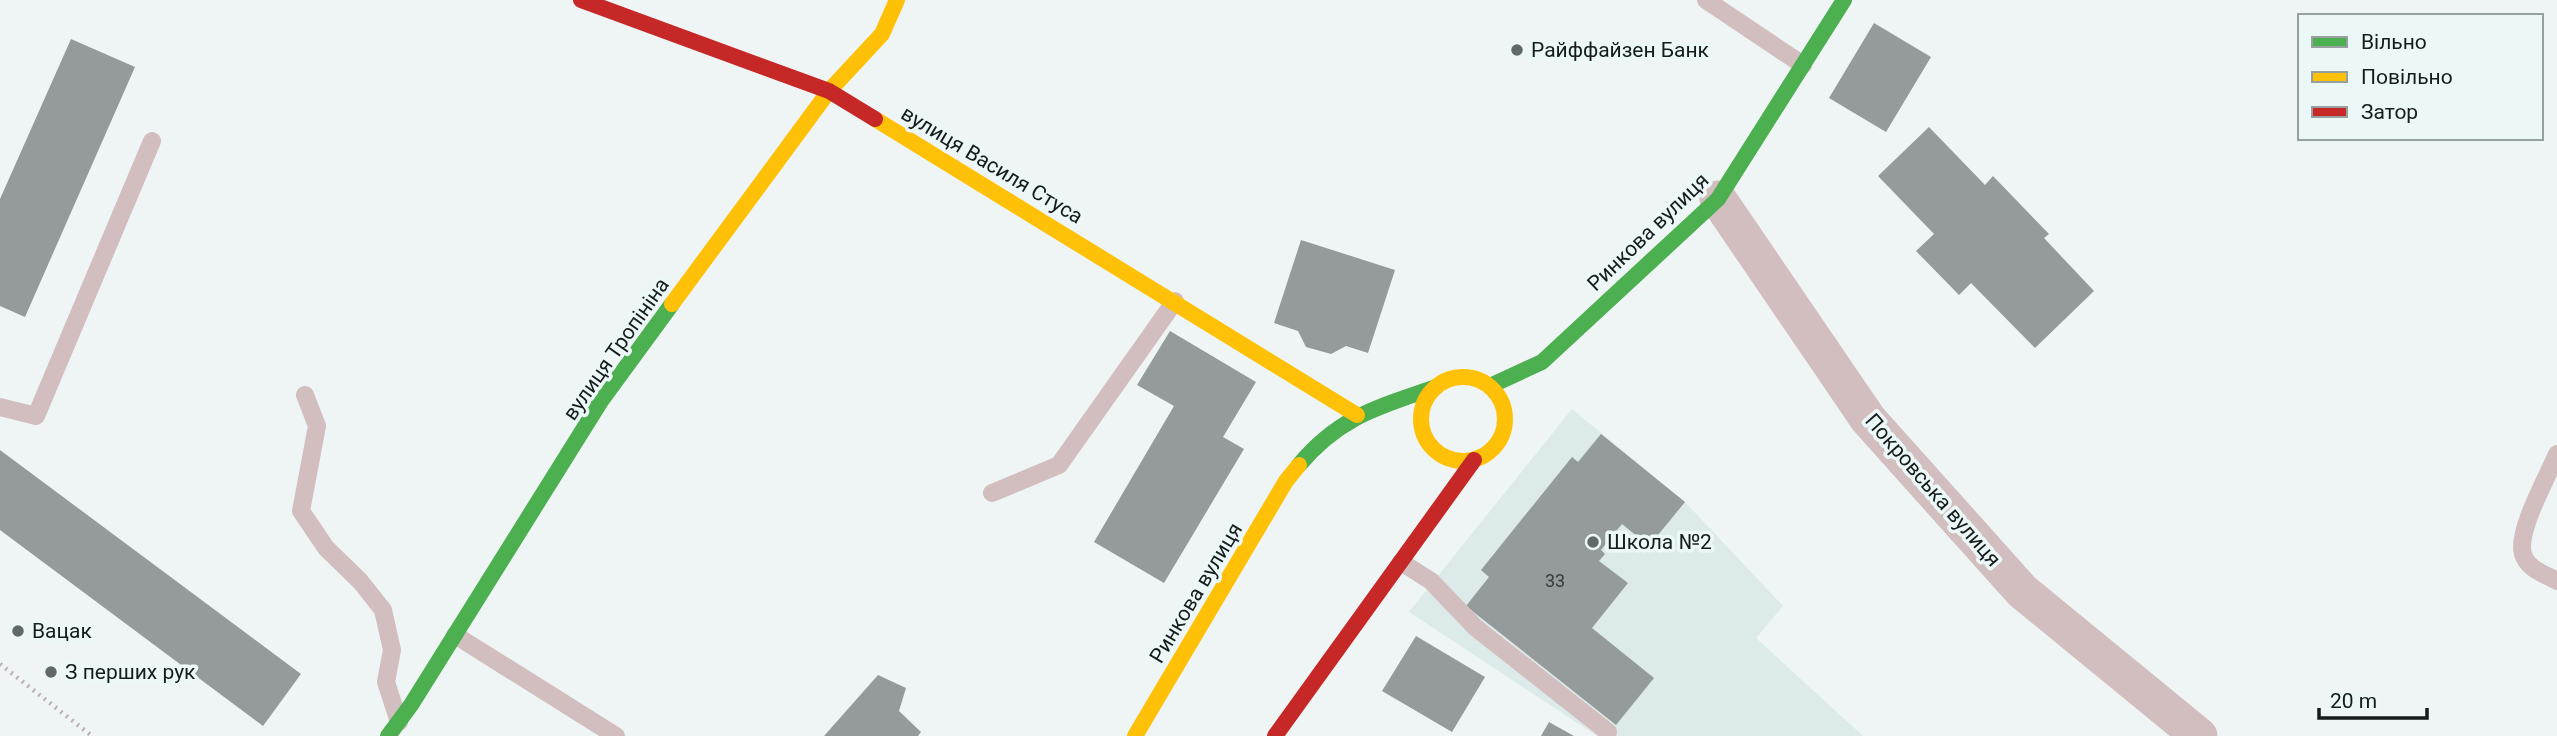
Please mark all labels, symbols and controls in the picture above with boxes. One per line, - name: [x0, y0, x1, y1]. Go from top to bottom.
- legend: [2298, 14, 2543, 140]
- text: Вільно: [2361, 30, 2427, 54]
- place label: Райффайзен Банк: [1531, 38, 1710, 62]
- marker: Райффайзен Банк: [1509, 42, 1525, 58]
- text: Повільно: [2361, 65, 2453, 89]
- text: Затор: [2361, 100, 2418, 124]
- street label: вулиця Василя Стуса: [897, 101, 1087, 229]
- street label: Ринкова вулиця: [1582, 168, 1714, 296]
- street label: вулиця Тропініна: [558, 273, 674, 425]
- street label: Покровська вулиця: [1860, 409, 2006, 571]
- street label: Ринкова вулиця: [1145, 519, 1247, 667]
- place label: Школа №2: [1607, 530, 1712, 554]
- marker: Школа №2: [1585, 534, 1601, 550]
- house number: 33: [1545, 570, 1565, 591]
- place label: Вацак: [32, 619, 92, 643]
- marker: Вацак: [10, 623, 26, 639]
- place label: З перших рук: [65, 660, 196, 684]
- marker: З перших рук: [43, 664, 59, 680]
- scale bar: [2319, 676, 2428, 720]
- text: 20 m: [2330, 689, 2377, 713]

